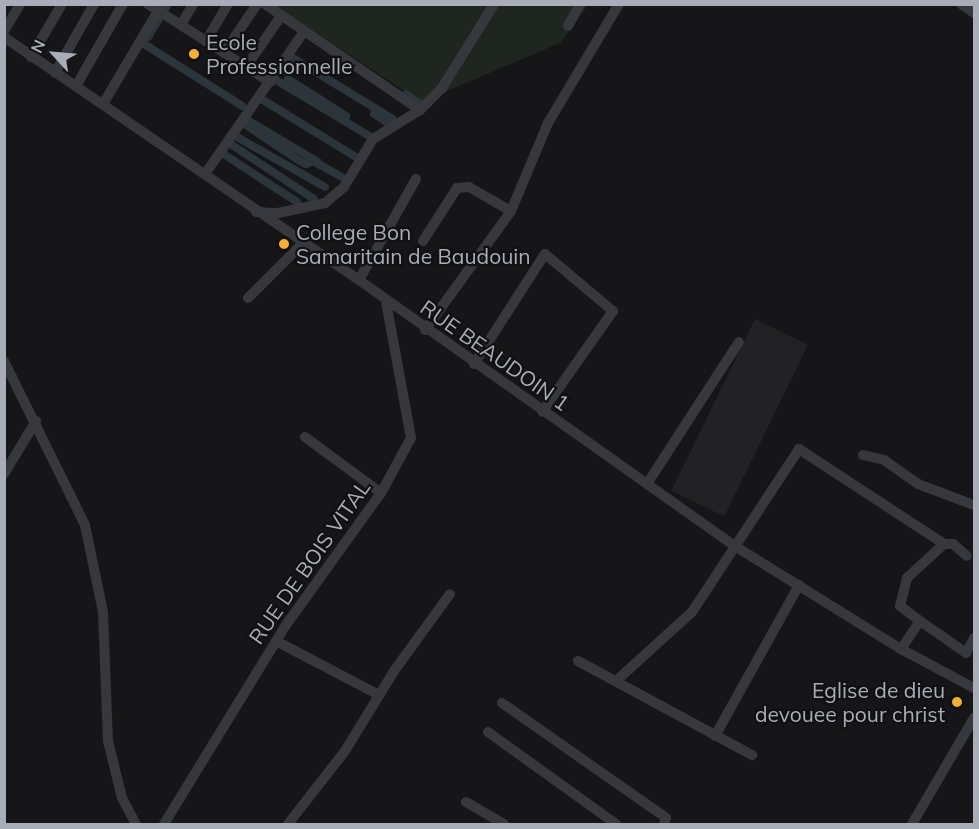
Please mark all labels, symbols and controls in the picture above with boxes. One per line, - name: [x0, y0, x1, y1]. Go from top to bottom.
- north arrow: [24, 24, 84, 84]
- place label: Ecole Professionnelle: [206, 29, 352, 79]
- text: N: [26, 36, 49, 56]
- marker: Ecole Professionnelle: [187, 47, 201, 61]
- place label: College Bon Samaritain de Baudouin: [296, 219, 531, 269]
- marker: College Bon Samaritain de Baudouin: [277, 237, 291, 251]
- street label: RUE BEAUDOIN 1: [416, 294, 574, 416]
- street label: RUE DE BOIS VITAL: [243, 475, 375, 649]
- place label: Eglise de dieu devouee pour christ: [755, 677, 945, 727]
- marker: Eglise de dieu devouee pour christ: [950, 695, 964, 709]

